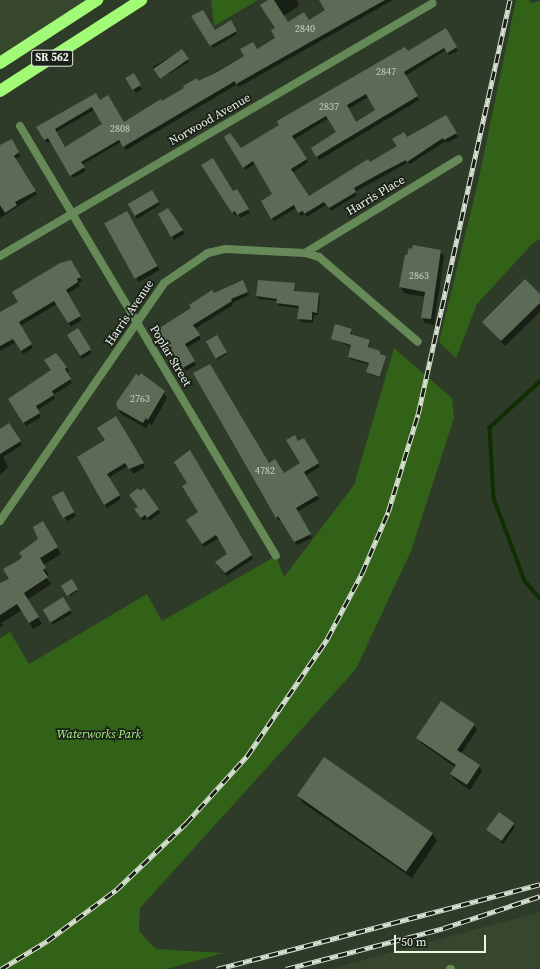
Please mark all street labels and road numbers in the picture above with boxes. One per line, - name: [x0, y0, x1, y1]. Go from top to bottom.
- road number: SR 562: [31, 49, 73, 67]
- street label: Norwood Avenue: [167, 91, 253, 149]
- street label: Harris Place: [344, 173, 408, 219]
- street label: Harris Avenue: [103, 277, 157, 349]
- street label: Poplar Street: [146, 323, 194, 389]

